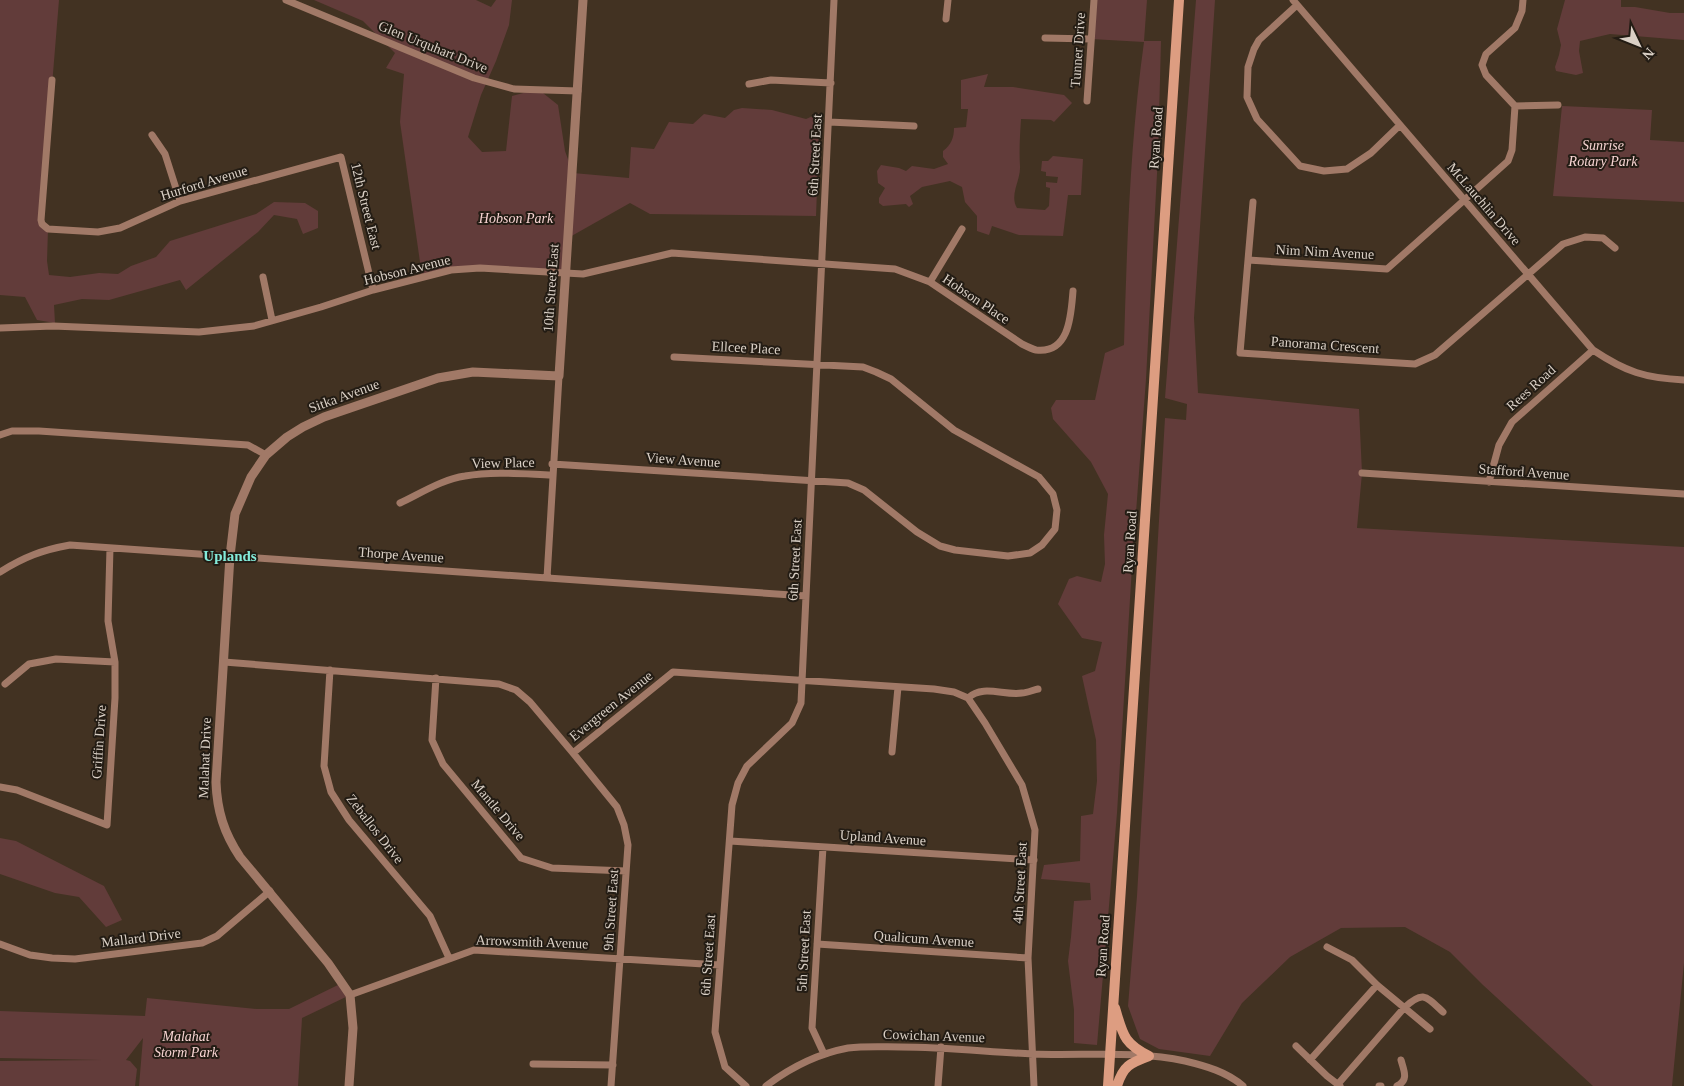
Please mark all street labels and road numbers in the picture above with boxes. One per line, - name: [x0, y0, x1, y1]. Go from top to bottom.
- street label: Tunner Drive: [1068, 12, 1088, 88]
- street label: Glen Urquhart Drive: [376, 18, 490, 76]
- street label: Ryan Road: [1146, 107, 1166, 169]
- street label: 6th Street East: [805, 114, 825, 196]
- street label: McLauchlin Drive: [1444, 160, 1524, 248]
- street label: 12th Street East: [348, 161, 384, 251]
- street label: Hurford Avenue: [159, 163, 249, 203]
- street label: Nim Nim Avenue: [1275, 242, 1375, 262]
- street label: 10th Street East: [540, 243, 562, 333]
- street label: Hobson Avenue: [362, 252, 452, 288]
- street label: Hobson Place: [940, 271, 1012, 327]
- street label: Panorama Crescent: [1270, 334, 1380, 356]
- street label: Ellcee Place: [711, 339, 781, 357]
- street label: Rees Road: [1504, 362, 1558, 414]
- street label: Sitka Avenue: [307, 376, 381, 416]
- street label: View Avenue: [645, 450, 721, 470]
- street label: View Place: [471, 455, 535, 471]
- street label: Stafford Avenue: [1478, 461, 1570, 483]
- street label: Ryan Road: [1120, 511, 1140, 573]
- street label: 6th Street East: [785, 519, 805, 601]
- street label: Thorpe Avenue: [358, 545, 444, 565]
- street label: Evergreen Avenue: [566, 668, 656, 744]
- street label: Griffin Drive: [89, 705, 109, 779]
- street label: Malahat Drive: [196, 717, 214, 799]
- street label: Mantle Drive: [468, 776, 528, 844]
- street label: Zeballos Drive: [343, 791, 407, 867]
- street label: Upland Avenue: [839, 828, 927, 848]
- street label: 4th Street East: [1010, 842, 1030, 924]
- street label: 9th Street East: [601, 869, 621, 951]
- street label: 5th Street East: [794, 910, 814, 992]
- street label: 6th Street East: [698, 914, 718, 996]
- street label: Ryan Road: [1093, 915, 1113, 977]
- street label: Mallard Drive: [101, 926, 181, 950]
- street label: Qualicum Avenue: [873, 928, 975, 950]
- street label: Arrowsmith Avenue: [475, 933, 589, 951]
- street label: Cowichan Avenue: [883, 1027, 985, 1045]

